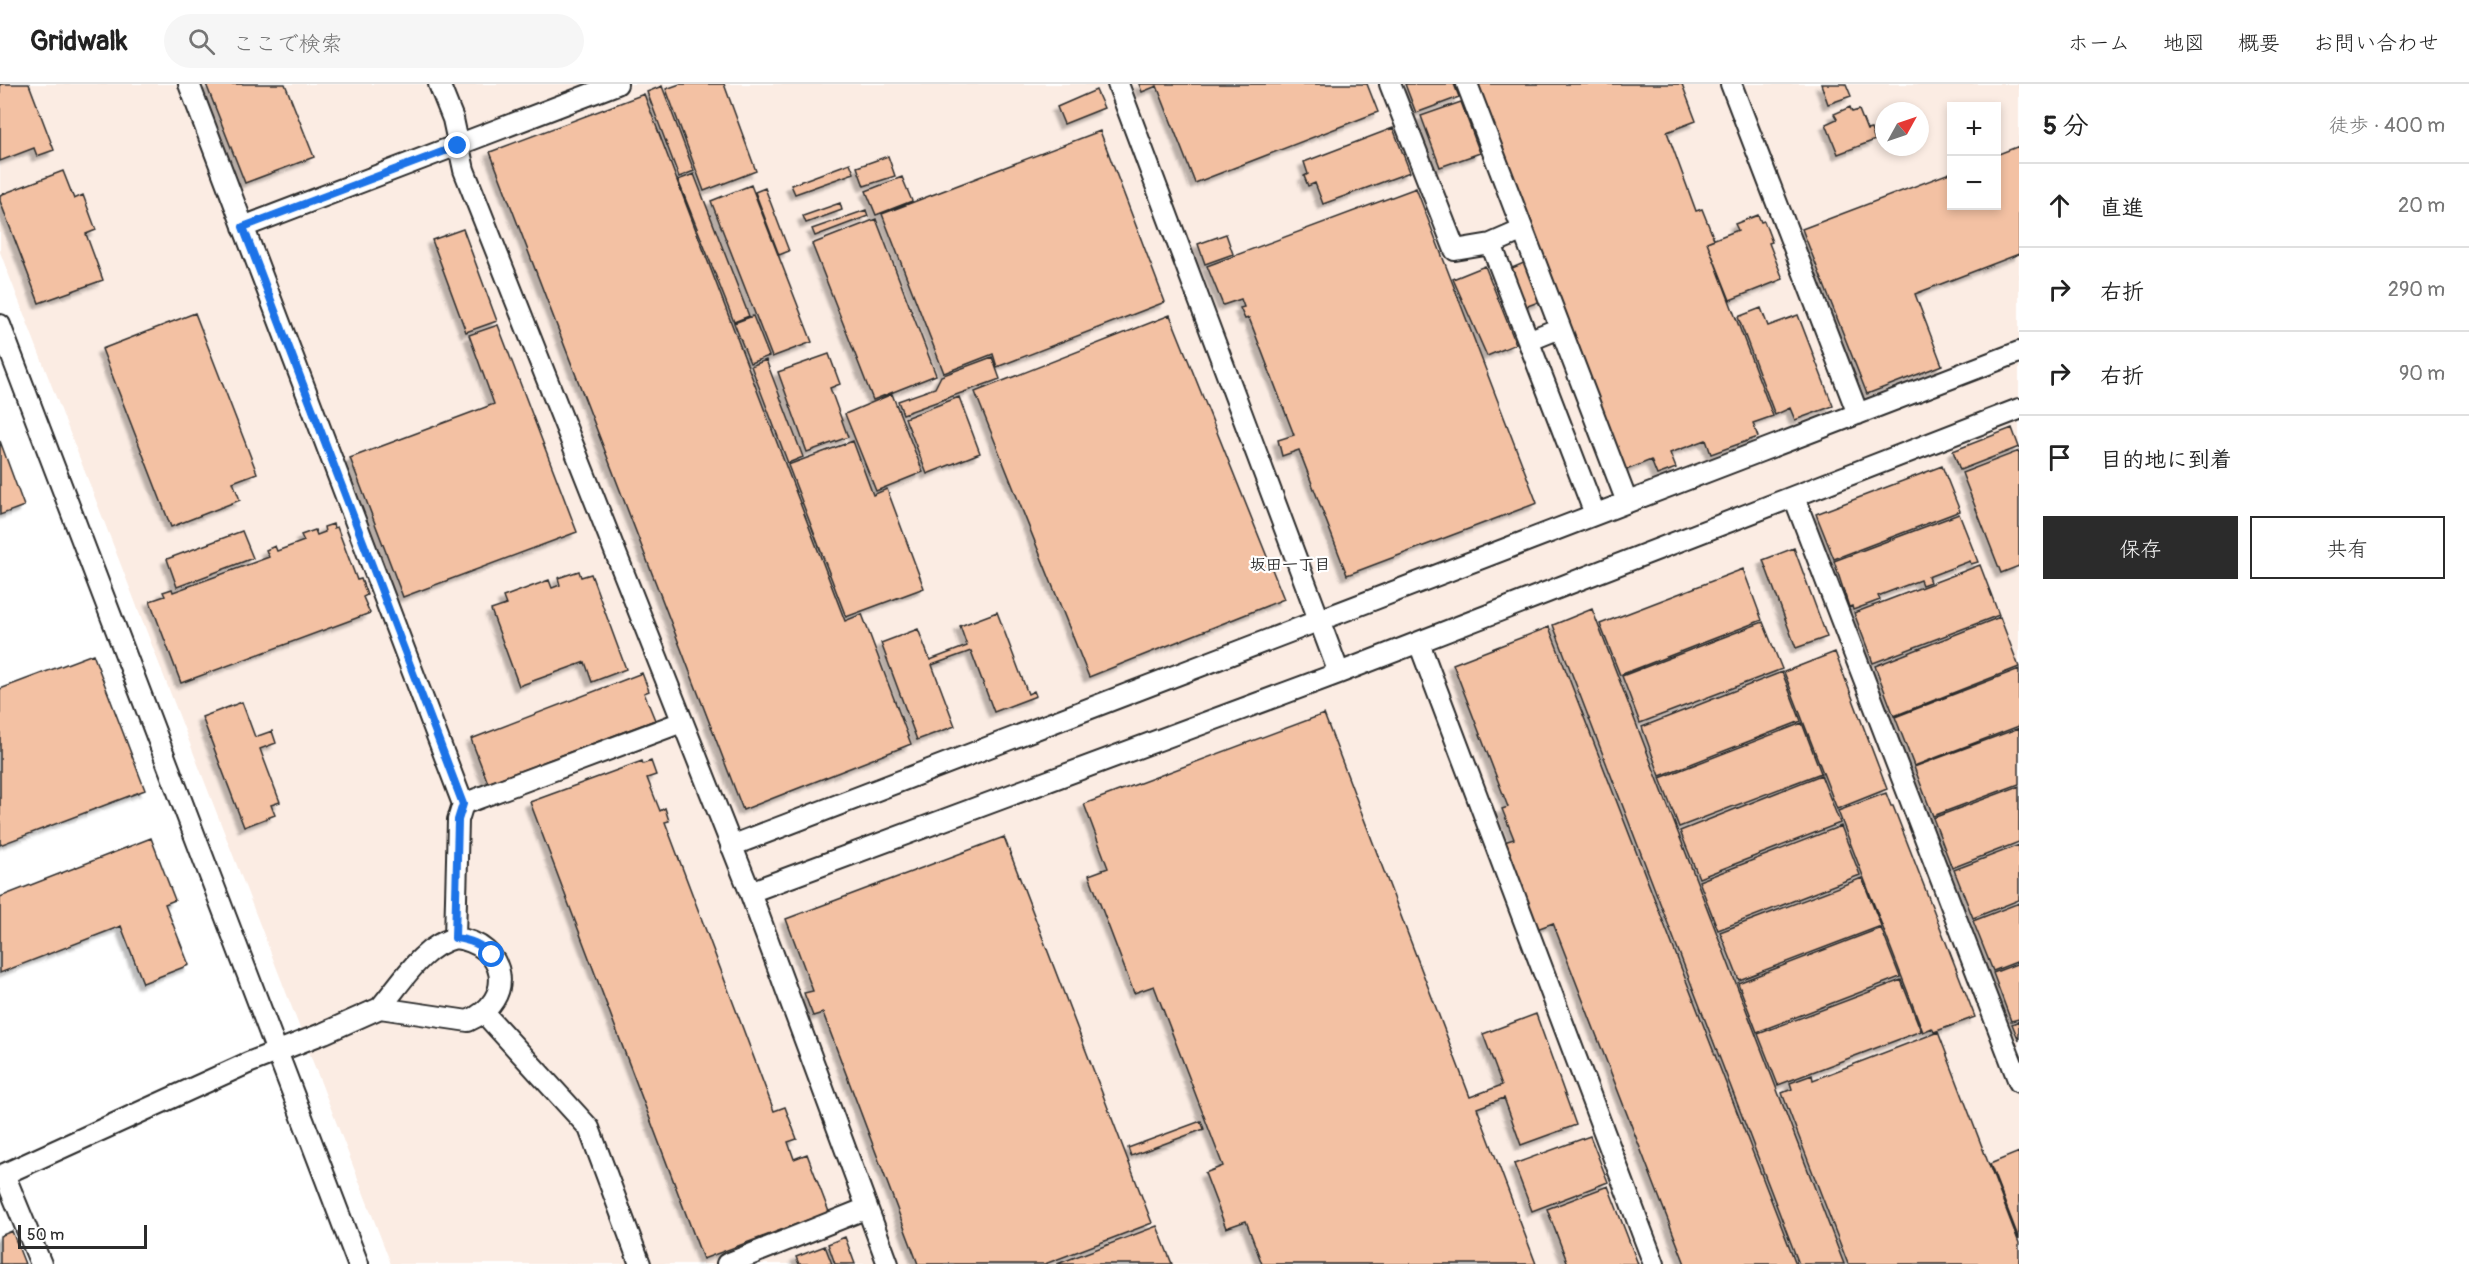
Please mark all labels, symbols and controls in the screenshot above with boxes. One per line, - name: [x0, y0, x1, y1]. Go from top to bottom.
- search box: [164, 14, 584, 68]
- text: Gridwalk: [30, 24, 128, 59]
- icon: search: [185, 25, 218, 58]
- text: ここで検索: [233, 30, 343, 58]
- text: ホーム: [2068, 30, 2130, 57]
- text: 地図: [2163, 30, 2205, 57]
- text: 概要: [2238, 30, 2280, 57]
- text: お問い合わせ: [2313, 30, 2439, 57]
- north arrow: [1875, 102, 1929, 156]
- map controls: [1947, 102, 2001, 210]
- button: +: [1947, 102, 2001, 156]
- text: 5 分: [2043, 110, 2089, 142]
- text: 徒歩 · 400 m: [2329, 113, 2445, 138]
- route end: [444, 132, 470, 158]
- button: −: [1947, 156, 2001, 210]
- icon: ahead: [2043, 189, 2076, 222]
- text: 20 m: [2398, 193, 2445, 218]
- text: 直進: [2100, 194, 2144, 222]
- icon: right: [2043, 273, 2076, 306]
- text: 290 m: [2388, 277, 2445, 302]
- text: 右折: [2100, 278, 2144, 306]
- icon: right: [2043, 357, 2076, 390]
- text: 90 m: [2399, 361, 2445, 386]
- text: 右折: [2100, 362, 2144, 390]
- icon: arrive: [2043, 441, 2076, 474]
- text: 目的地に到着: [2100, 446, 2232, 474]
- button: 保存: [2043, 516, 2238, 579]
- button: 共有: [2250, 516, 2445, 579]
- district label: 坂田一丁目: [1250, 555, 1330, 575]
- route start: [478, 941, 504, 967]
- scale bar: [18, 1222, 147, 1250]
- text: 50 m: [27, 1225, 64, 1245]

